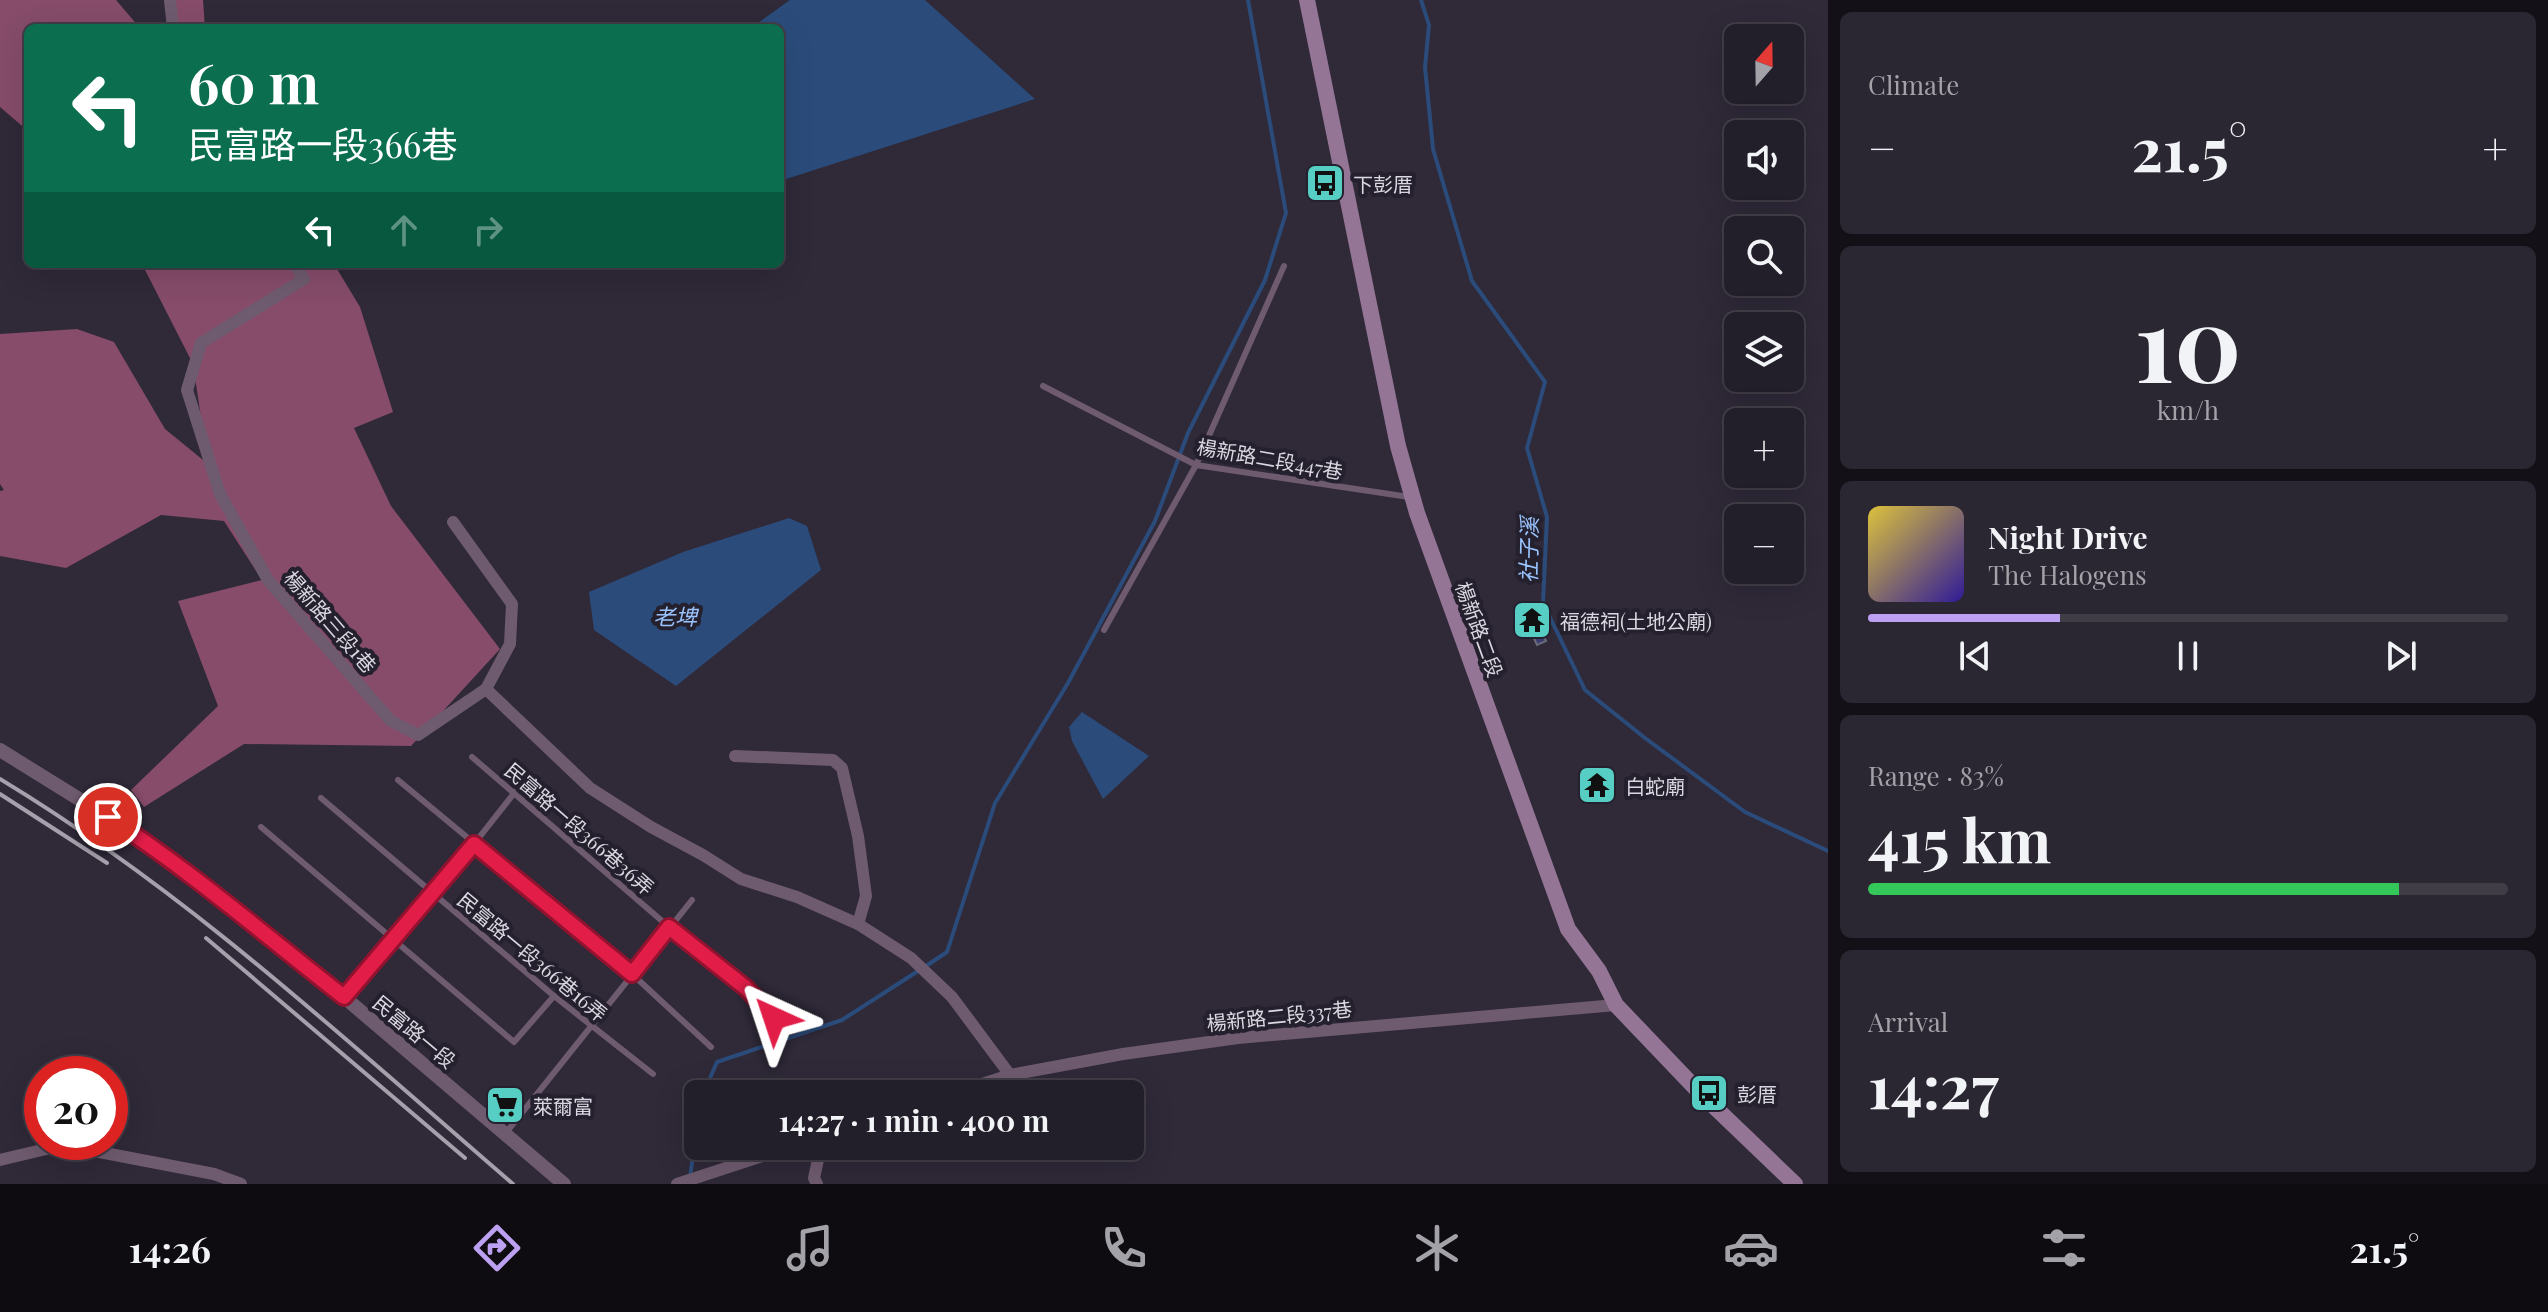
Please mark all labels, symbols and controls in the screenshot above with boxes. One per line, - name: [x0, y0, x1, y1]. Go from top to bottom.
- north arrow: [1724, 24, 1804, 104]
- map controls: [1724, 24, 1804, 584]
- text: 60 m: [188, 44, 319, 119]
- icon: left: [56, 56, 160, 160]
- text: Climate: [1868, 67, 1959, 102]
- text: 21.5°: [2131, 107, 2247, 187]
- text: −: [1868, 117, 1896, 176]
- text: +: [2482, 117, 2508, 176]
- text: 民富路一段366巷: [188, 119, 457, 167]
- button: sound: [1724, 120, 1804, 200]
- bus stop icon: 下彭厝: [1304, 162, 1346, 204]
- place label: 下彭厝: [1353, 170, 1413, 197]
- icon: left: [298, 208, 342, 252]
- icon: ahead: [382, 208, 426, 252]
- icon: right: [466, 208, 510, 252]
- button: search: [1724, 216, 1804, 296]
- text: 10: [2135, 270, 2241, 409]
- button: layers: [1724, 312, 1804, 392]
- text: km/h: [2157, 392, 2219, 427]
- button: +: [1724, 408, 1804, 488]
- street label: 楊新路二段447巷: [1195, 432, 1345, 484]
- button: −: [1724, 504, 1804, 584]
- water label: 社子溪: [1512, 514, 1544, 583]
- text: Night Drive: [1988, 517, 2148, 557]
- text: The Halogens: [1988, 557, 2147, 592]
- street label: 楊新路三段1巷: [279, 564, 383, 678]
- street label: 楊新路二段: [1450, 577, 1510, 681]
- temple icon: 福德祠(土地公廟): [1511, 599, 1553, 641]
- water label: 老埤: [653, 601, 700, 631]
- place label: 福德祠(土地公廟): [1560, 607, 1712, 634]
- icon: previous: [1953, 634, 1997, 678]
- icon: pause: [2166, 634, 2210, 678]
- icon: next: [2379, 634, 2423, 678]
- street label: 民富路一段366巷36弄: [500, 756, 660, 900]
- text: Range · 83%: [1868, 758, 2004, 793]
- temple icon: 白蛇廟: [1576, 764, 1618, 806]
- place label: 白蛇廟: [1625, 772, 1685, 799]
- pin: [74, 783, 142, 851]
- icon: arrive: [86, 795, 130, 839]
- text: 415 km: [1868, 798, 2051, 878]
- street label: 民富路一段366巷16弄: [453, 885, 613, 1027]
- position arrow: [732, 976, 816, 1060]
- street label: 民富路一段: [368, 989, 462, 1073]
- street label: 楊新路二段337巷: [1205, 994, 1353, 1036]
- text: Arrival: [1868, 1004, 1948, 1039]
- text: 14:27: [1868, 1044, 1999, 1124]
- speed limit sign: 20: [24, 1056, 128, 1160]
- bus stop icon: 彭厝: [1688, 1072, 1730, 1114]
- place label: 彭厝: [1737, 1080, 1777, 1107]
- supermarket icon: 萊爾富: [484, 1084, 526, 1126]
- place label: 萊爾富: [533, 1092, 593, 1119]
- text: 14:27 · 1 min · 400 m: [779, 1100, 1049, 1140]
- icon: directions: [469, 1220, 525, 1276]
- icon: music: [782, 1220, 838, 1276]
- icon: phone: [1096, 1220, 1152, 1276]
- icon: climate: [1409, 1220, 1465, 1276]
- icon: car: [1723, 1220, 1779, 1276]
- icon: filters: [2036, 1220, 2092, 1276]
- text: 14:26: [129, 1224, 211, 1272]
- text: 21.5°: [2350, 1224, 2419, 1272]

